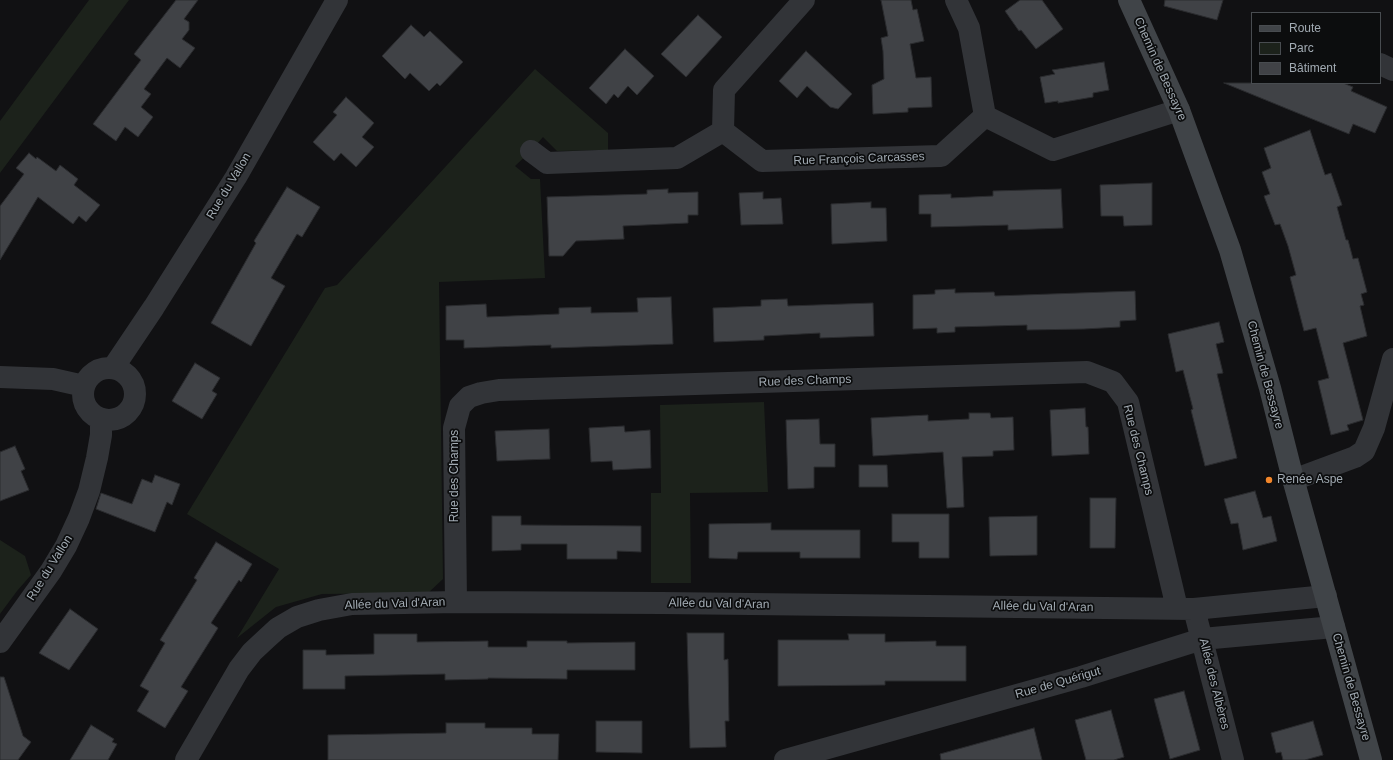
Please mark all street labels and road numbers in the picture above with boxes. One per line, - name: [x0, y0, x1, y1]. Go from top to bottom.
- street label: Chemin de Bessayre: [1131, 15, 1189, 123]
- street label: Rue du Vallon: [204, 150, 254, 222]
- street label: Rue François Carcasses: [793, 150, 925, 168]
- street label: Chemin de Bessayre: [1244, 319, 1286, 431]
- street label: Rue des Champs: [758, 372, 852, 390]
- street label: Rue des Champs: [1120, 403, 1156, 497]
- street label: Rue des Champs: [448, 430, 462, 522]
- street label: Rue du Vallon: [24, 533, 76, 603]
- street label: Allée du Val d'Aran: [344, 595, 446, 613]
- street label: Allée du Val d'Aran: [668, 596, 770, 612]
- street label: Allée du Val d'Aran: [992, 599, 1094, 615]
- street label: Chemin de Bessayre: [1329, 631, 1373, 743]
- street label: Allée des Albères: [1196, 637, 1232, 731]
- street label: Rue de Quérigut: [1014, 664, 1102, 702]

